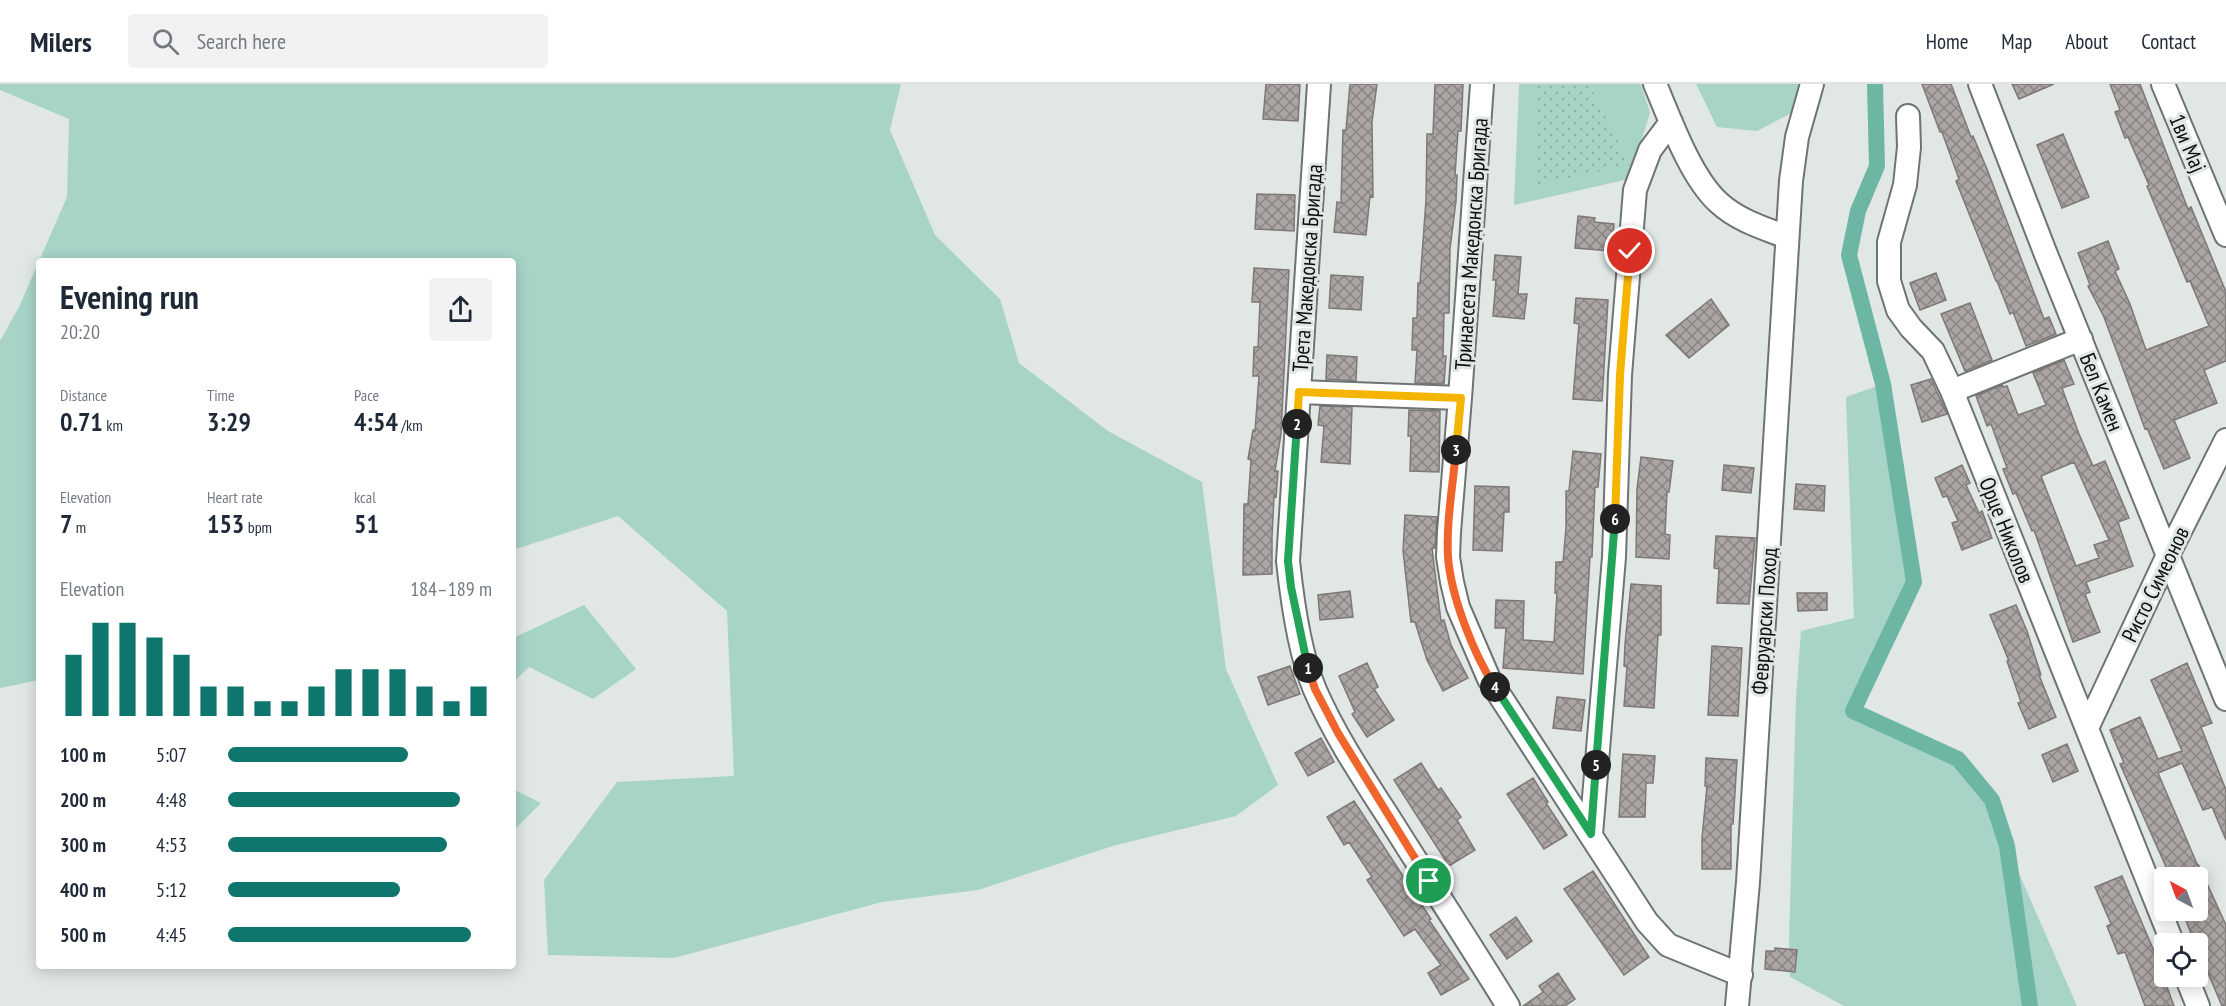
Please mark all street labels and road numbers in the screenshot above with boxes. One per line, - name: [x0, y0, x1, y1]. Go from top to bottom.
- street label: 1ви Мај: [2163, 110, 2213, 176]
- street label: Тринаесета Македонска Бригада: [1448, 117, 1494, 371]
- street label: Трета Македонска Бригада: [1286, 163, 1328, 373]
- street label: Бел Камен: [2074, 349, 2130, 435]
- street label: Орце Николов: [1973, 473, 2041, 587]
- street label: Ристо Симеонов: [2115, 522, 2195, 646]
- street label: Февруарски Поход: [1745, 546, 1783, 695]

